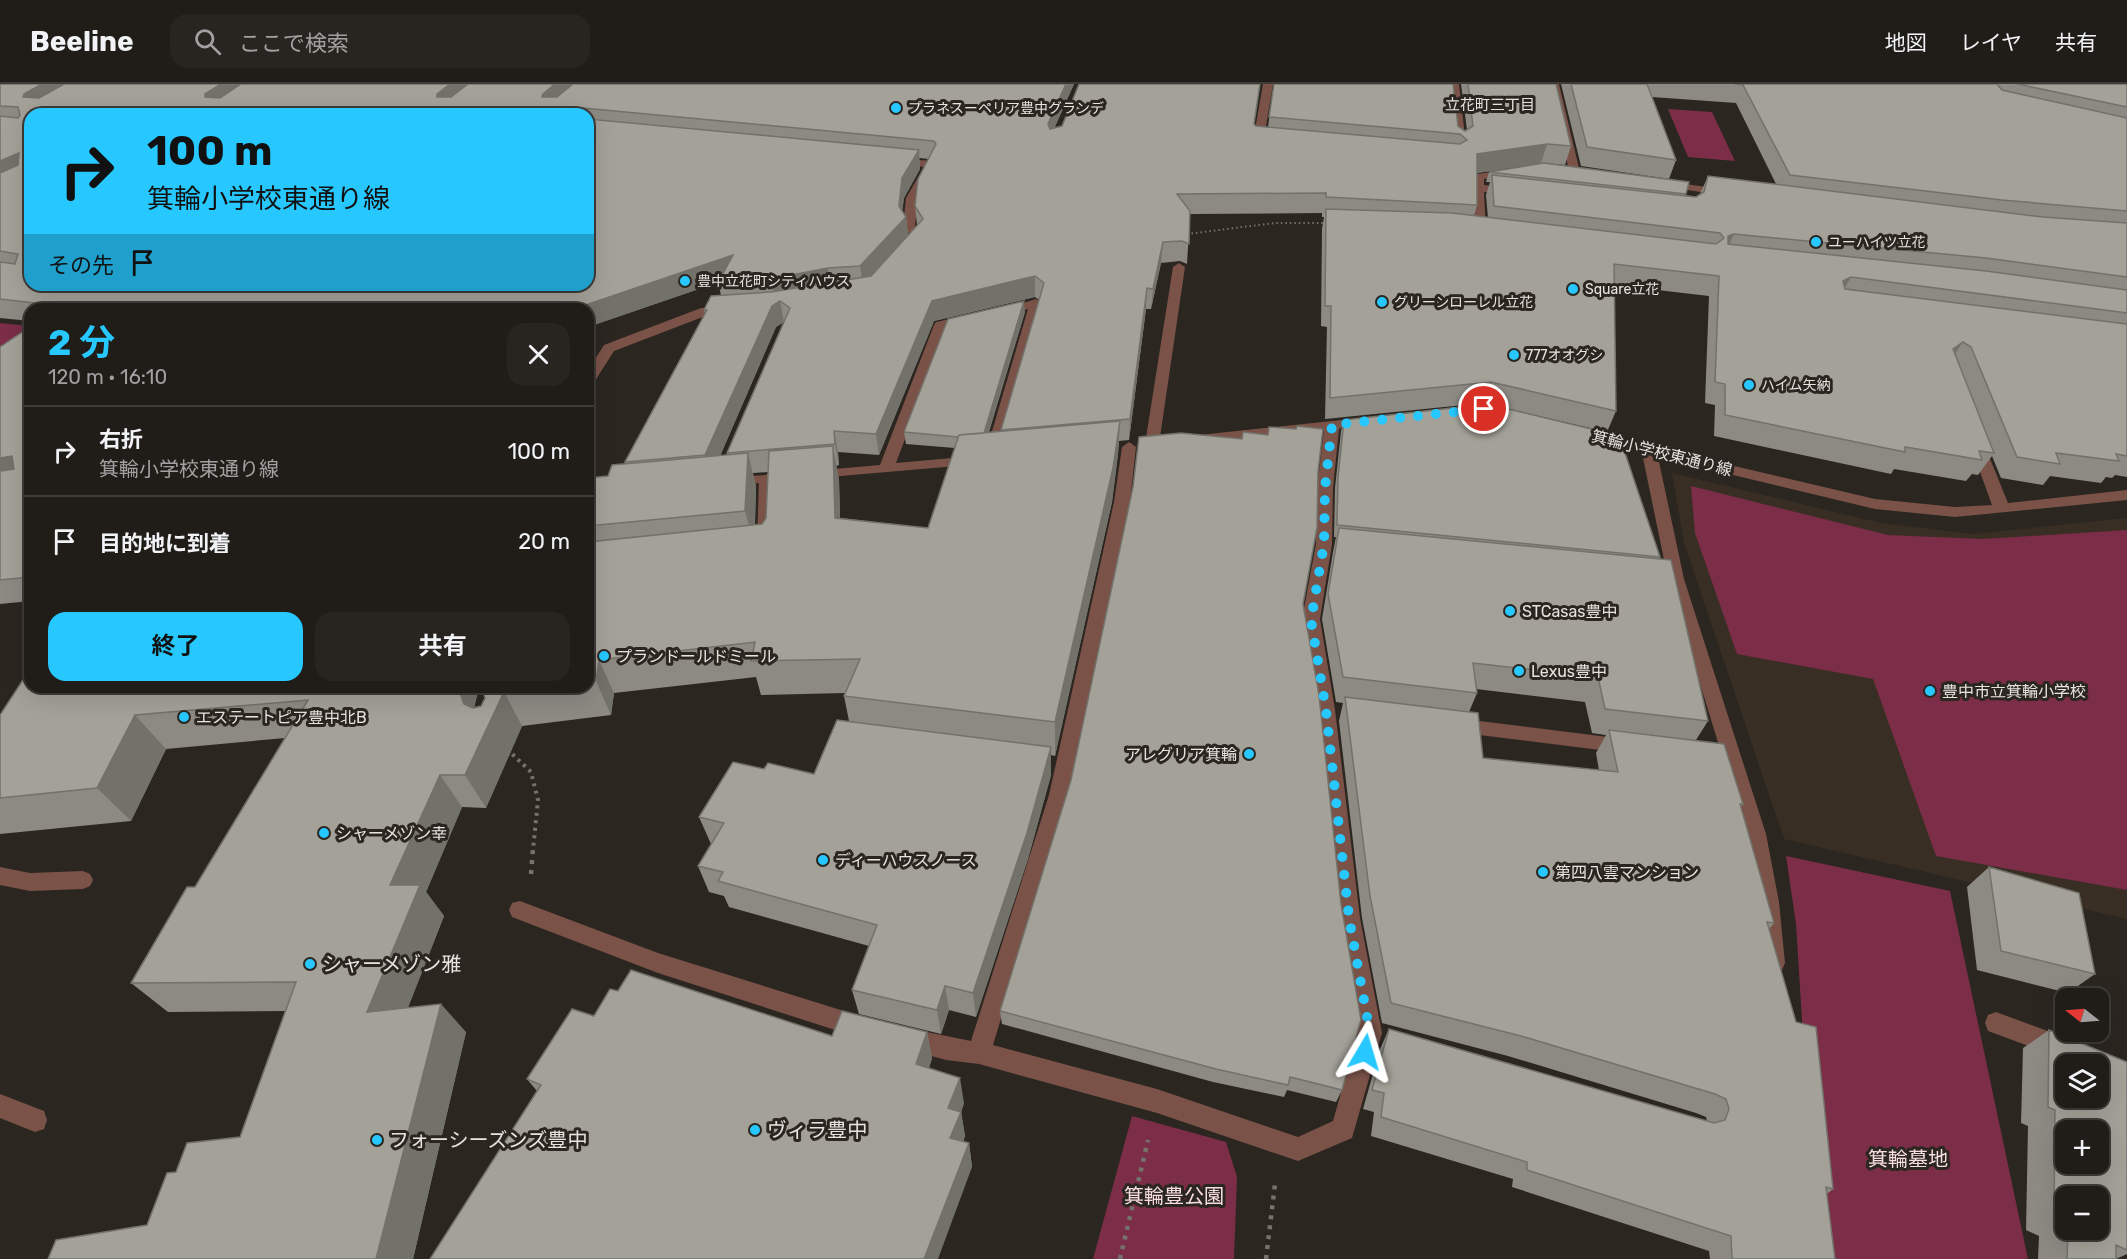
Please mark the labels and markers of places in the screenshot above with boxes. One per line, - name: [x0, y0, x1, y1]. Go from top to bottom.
- place label: プラネスーペリア豊中グランデ: [908, 100, 1104, 117]
- marker: プラネスーペリア豊中グランデ: [889, 101, 903, 115]
- place label: ユーハイツ立花: [1828, 234, 1925, 251]
- marker: ユーハイツ立花: [1809, 235, 1823, 249]
- place label: 豊中立花町シティハウス: [697, 273, 850, 290]
- marker: 豊中立花町シティハウス: [678, 274, 692, 288]
- place label: Square立花: [1585, 281, 1659, 298]
- marker: Square立花: [1566, 282, 1580, 296]
- place label: グリーンローレル立花: [1394, 294, 1533, 311]
- marker: グリーンローレル立花: [1375, 295, 1389, 309]
- place label: 777オオグシ: [1526, 347, 1603, 364]
- marker: 777オオグシ: [1507, 348, 1521, 362]
- place label: ハイム矢納: [1761, 377, 1830, 394]
- marker: ハイム矢納: [1742, 378, 1756, 392]
- pin: [1458, 383, 1509, 434]
- place label: STCasas豊中: [1522, 602, 1618, 621]
- marker: STCasas豊中: [1503, 604, 1517, 618]
- place label: プランドールドミール: [616, 647, 776, 666]
- marker: プランドールドミール: [597, 649, 611, 663]
- place label: Lexus豊中: [1531, 662, 1607, 681]
- marker: Lexus豊中: [1512, 664, 1526, 678]
- place label: 豊中市立箕輪小学校: [1942, 682, 2086, 701]
- marker: 豊中市立箕輪小学校: [1923, 684, 1937, 698]
- place label: エステートピア豊中北B: [196, 708, 367, 727]
- marker: エステートピア豊中北B: [177, 710, 191, 724]
- place label: アレグリア箕輪: [1125, 745, 1237, 764]
- marker: アレグリア箕輪: [1242, 747, 1256, 761]
- place label: シャーメゾン幸: [336, 824, 447, 843]
- marker: シャーメゾン幸: [317, 826, 331, 840]
- place label: ディーハウスノース: [835, 851, 977, 870]
- marker: ディーハウスノース: [816, 853, 830, 867]
- place label: 第四八雲マンション: [1555, 863, 1699, 882]
- marker: 第四八雲マンション: [1536, 865, 1550, 879]
- place label: シャーメゾン雅: [322, 952, 461, 976]
- marker: シャーメゾン雅: [303, 957, 317, 971]
- place label: ヴィラ豊中: [767, 1118, 867, 1142]
- marker: ヴィラ豊中: [748, 1123, 762, 1137]
- place label: フォーシーズンズ豊中: [389, 1128, 587, 1152]
- marker: フォーシーズンズ豊中: [370, 1133, 384, 1147]

